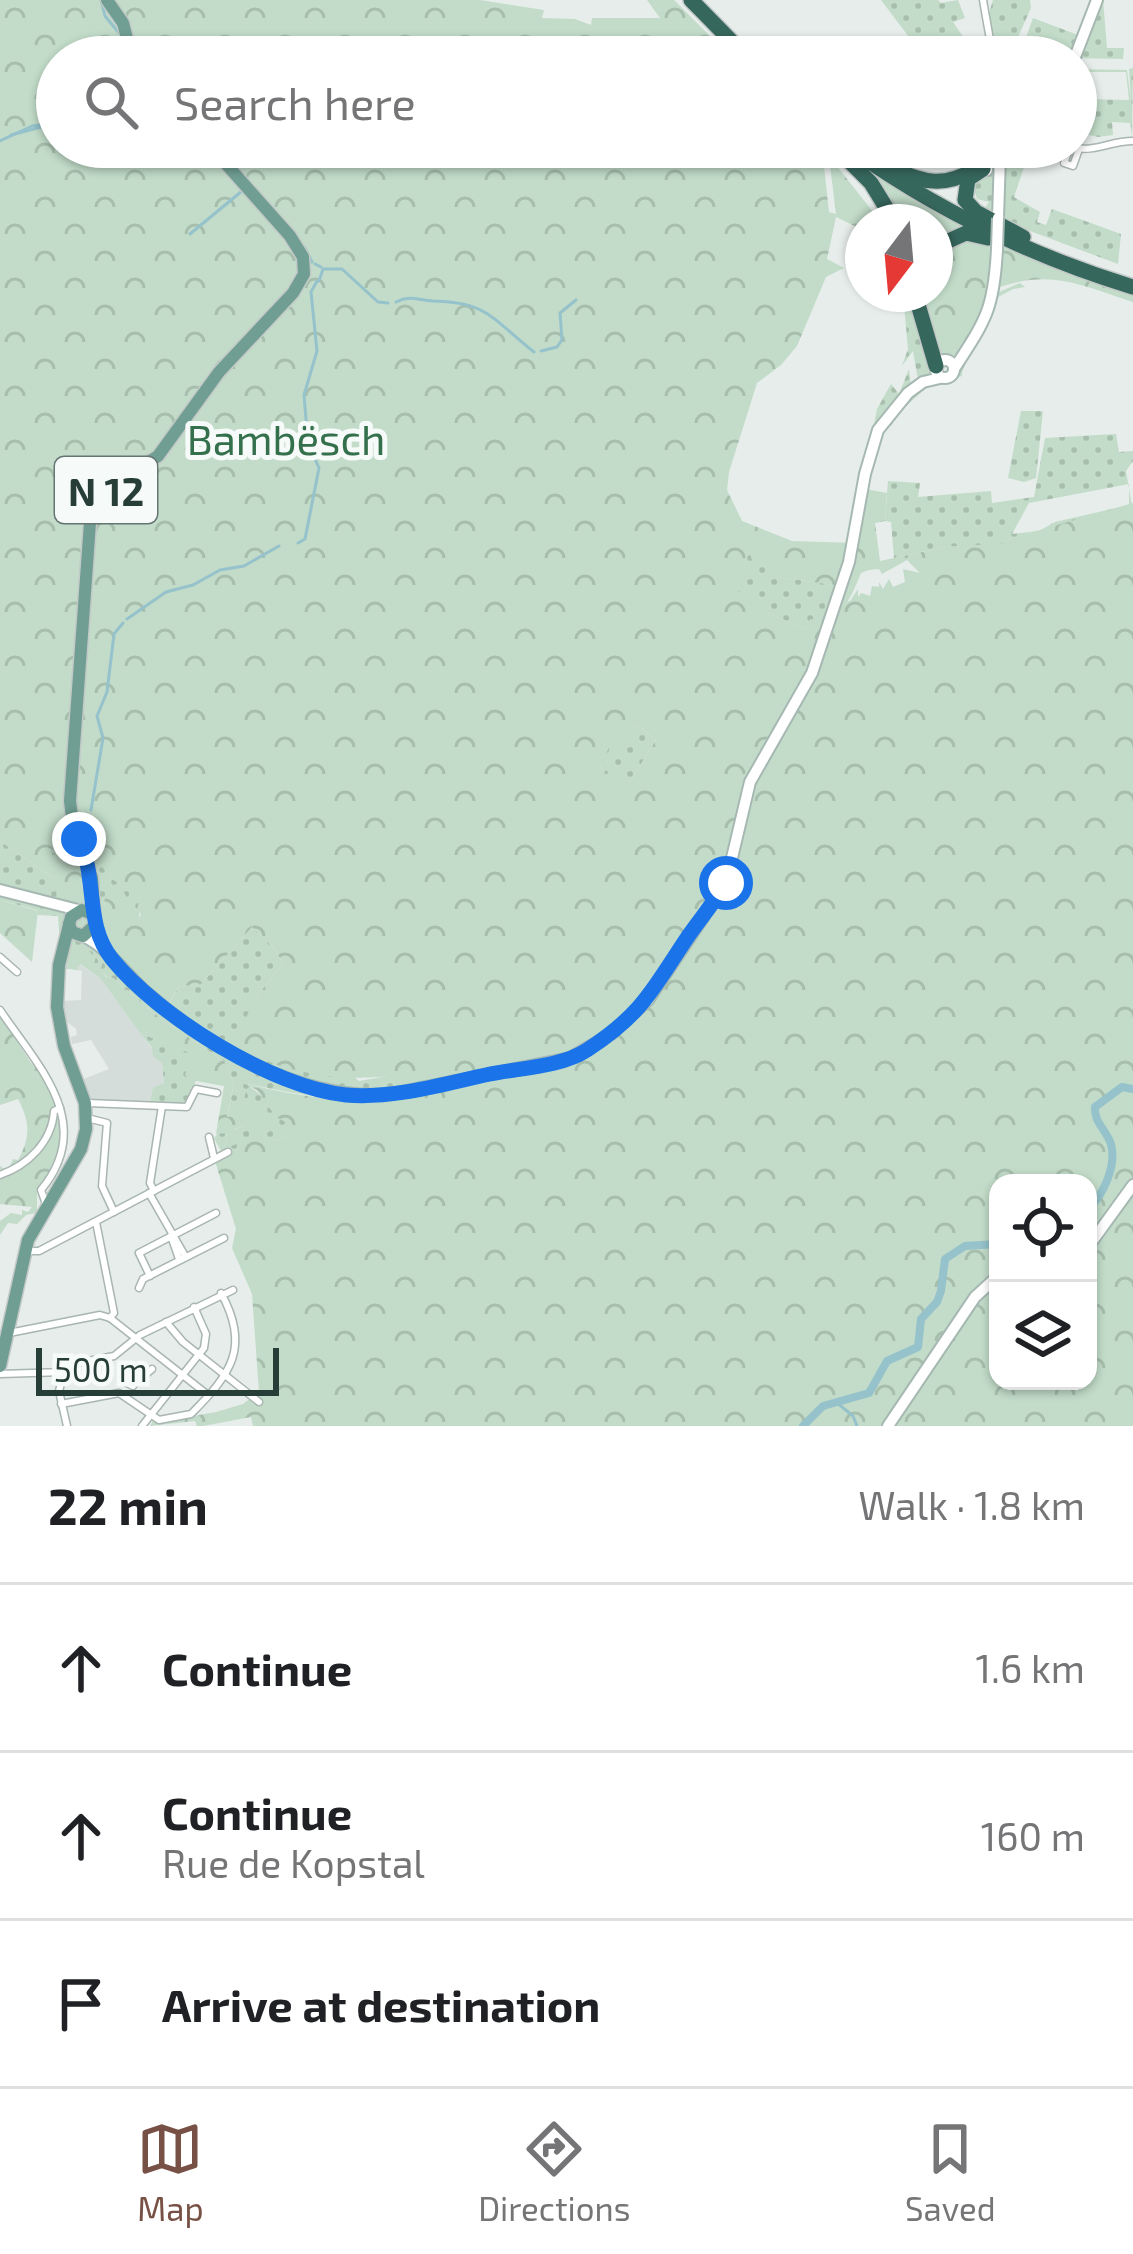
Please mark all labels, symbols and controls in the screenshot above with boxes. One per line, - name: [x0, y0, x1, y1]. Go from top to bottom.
- search box: [36, 36, 1097, 168]
- icon: search: [78, 69, 144, 135]
- text: Search here: [174, 75, 416, 129]
- north arrow: [845, 204, 953, 312]
- park label: Bambësch: [187, 413, 385, 463]
- road number: N 12: [55, 457, 157, 523]
- route end: [52, 812, 106, 866]
- route start: [699, 856, 753, 910]
- map controls: [989, 1174, 1097, 1390]
- button: locate: [989, 1174, 1097, 1282]
- button: layers: [989, 1282, 1097, 1390]
- scale bar: [36, 1342, 279, 1395]
- text: 500 m: [54, 1349, 148, 1389]
- text: 22 min: [48, 1474, 208, 1535]
- text: Walk · 1.8 km: [859, 1481, 1085, 1528]
- icon: ahead: [48, 1635, 114, 1701]
- text: Continue: [162, 1641, 352, 1695]
- text: 1.6 km: [976, 1644, 1085, 1691]
- text: Continue: [162, 1785, 352, 1839]
- icon: ahead: [48, 1803, 114, 1869]
- text: 160 m: [981, 1812, 1085, 1859]
- text: Rue de Kopstal: [162, 1839, 425, 1886]
- icon: arrive: [48, 1971, 114, 2037]
- text: Arrive at destination: [162, 1977, 600, 2031]
- tab: Map: [137, 2116, 204, 2228]
- tab: Directions: [478, 2116, 630, 2228]
- tab: Saved: [905, 2116, 996, 2228]

